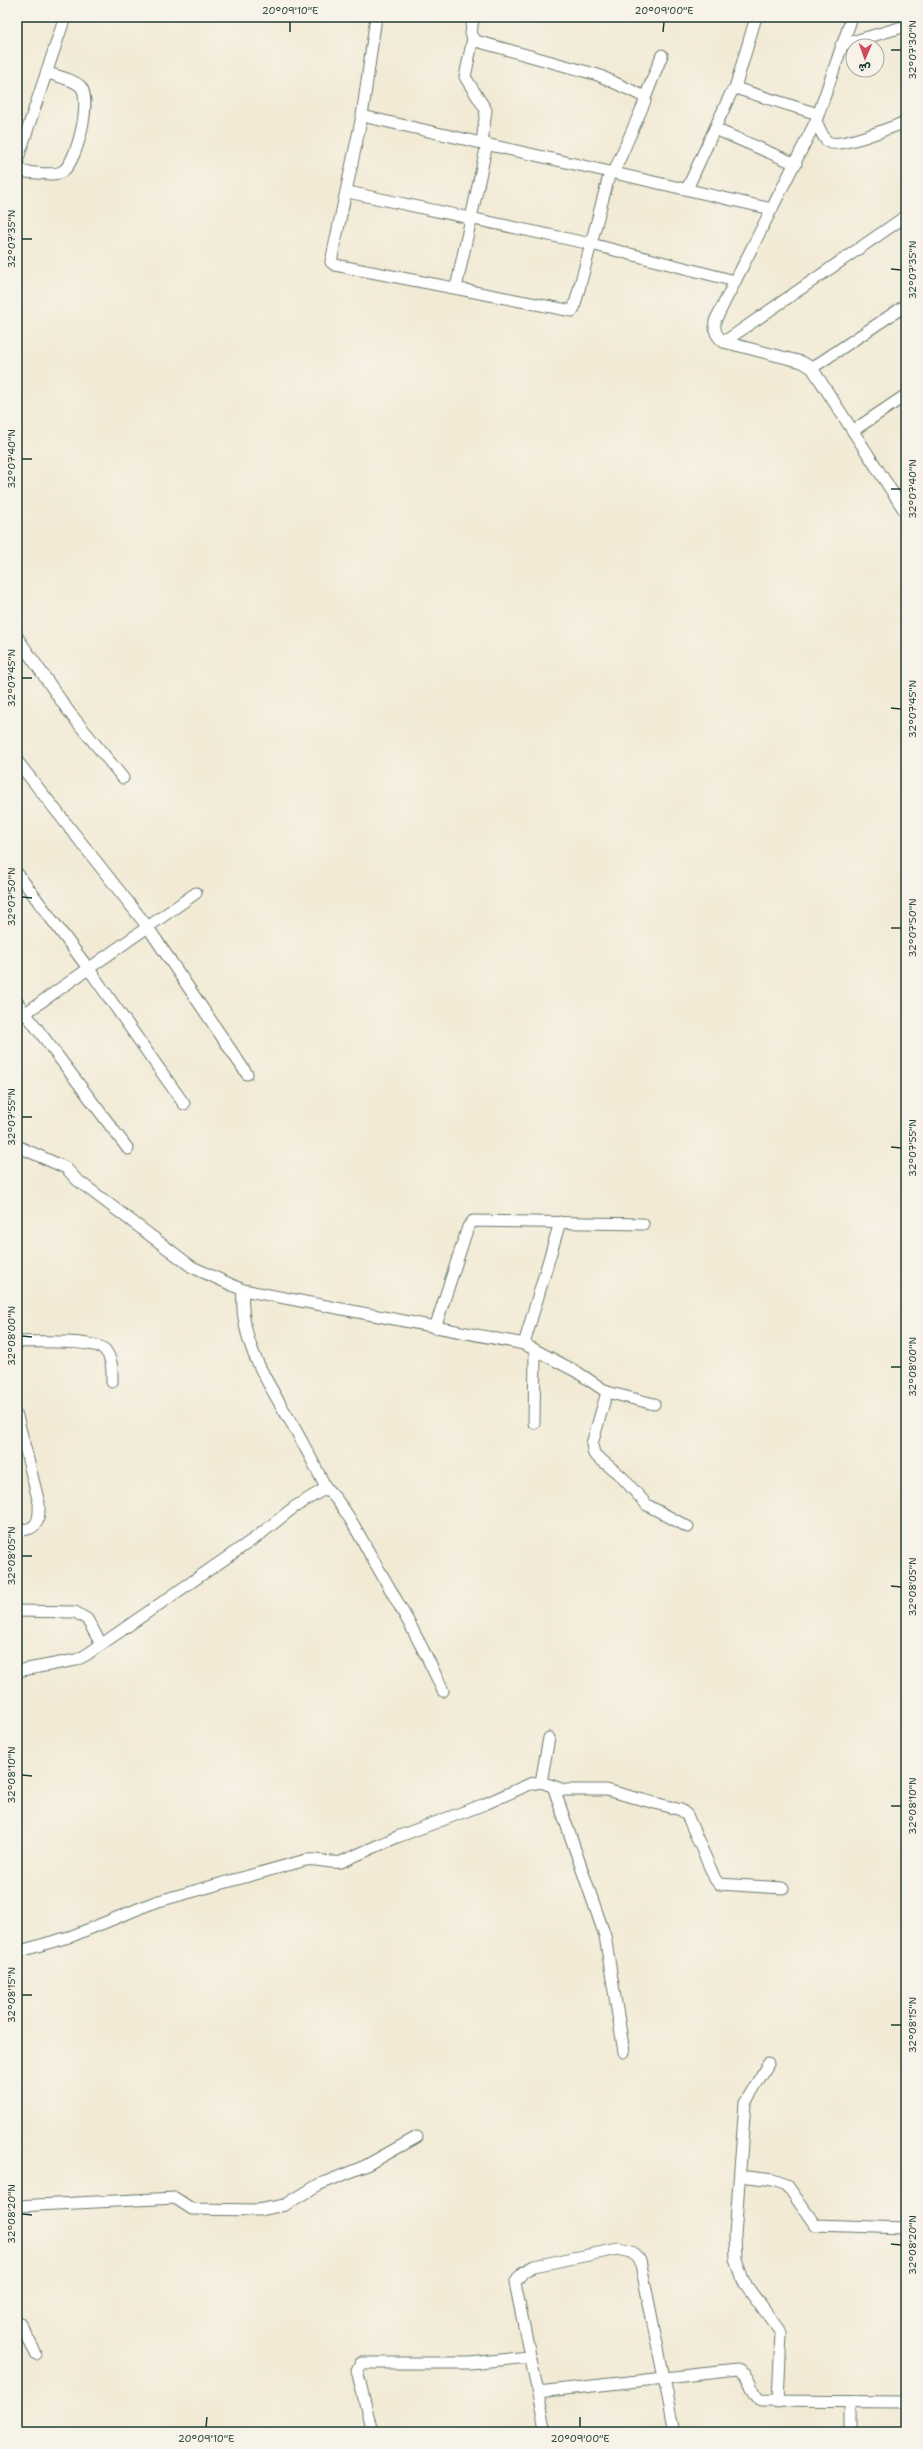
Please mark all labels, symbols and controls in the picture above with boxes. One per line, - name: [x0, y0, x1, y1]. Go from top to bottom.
- text: 20°09'10"E: [262, 4, 318, 17]
- text: 20°09'00"E: [634, 4, 694, 17]
- text: 32°07'30"N: [906, 20, 919, 80]
- north arrow: [845, 38, 885, 78]
- text: ش: [858, 60, 871, 75]
- text: 32°07'35"N: [5, 210, 18, 268]
- text: 32°07'35"N: [906, 241, 919, 299]
- text: 32°07'40"N: [5, 429, 18, 489]
- text: 32°07'40"N: [906, 459, 919, 519]
- text: 32°07'45"N: [5, 649, 18, 707]
- text: 32°07'45"N: [906, 680, 919, 738]
- text: 32°07'50"N: [5, 867, 18, 927]
- text: 32°07'50"N: [906, 898, 919, 958]
- text: 32°07'55"N: [5, 1088, 18, 1146]
- text: 32°07'55"N: [906, 1119, 919, 1177]
- text: 32°08'00"N: [5, 1306, 18, 1366]
- text: 32°08'00"N: [906, 1337, 919, 1397]
- text: 32°08'05"N: [5, 1526, 18, 1586]
- text: 32°08'05"N: [906, 1557, 919, 1617]
- text: 32°08'10"N: [5, 1746, 18, 1804]
- text: 32°08'10"N: [906, 1777, 919, 1835]
- text: 32°08'15"N: [5, 1967, 18, 2023]
- text: 32°08'15"N: [906, 1997, 919, 2053]
- text: 32°08'20"N: [5, 2184, 18, 2244]
- text: 32°08'20"N: [906, 2215, 919, 2275]
- text: 20°09'10"E: [178, 2432, 234, 2445]
- text: 20°09'00"E: [550, 2432, 610, 2445]

